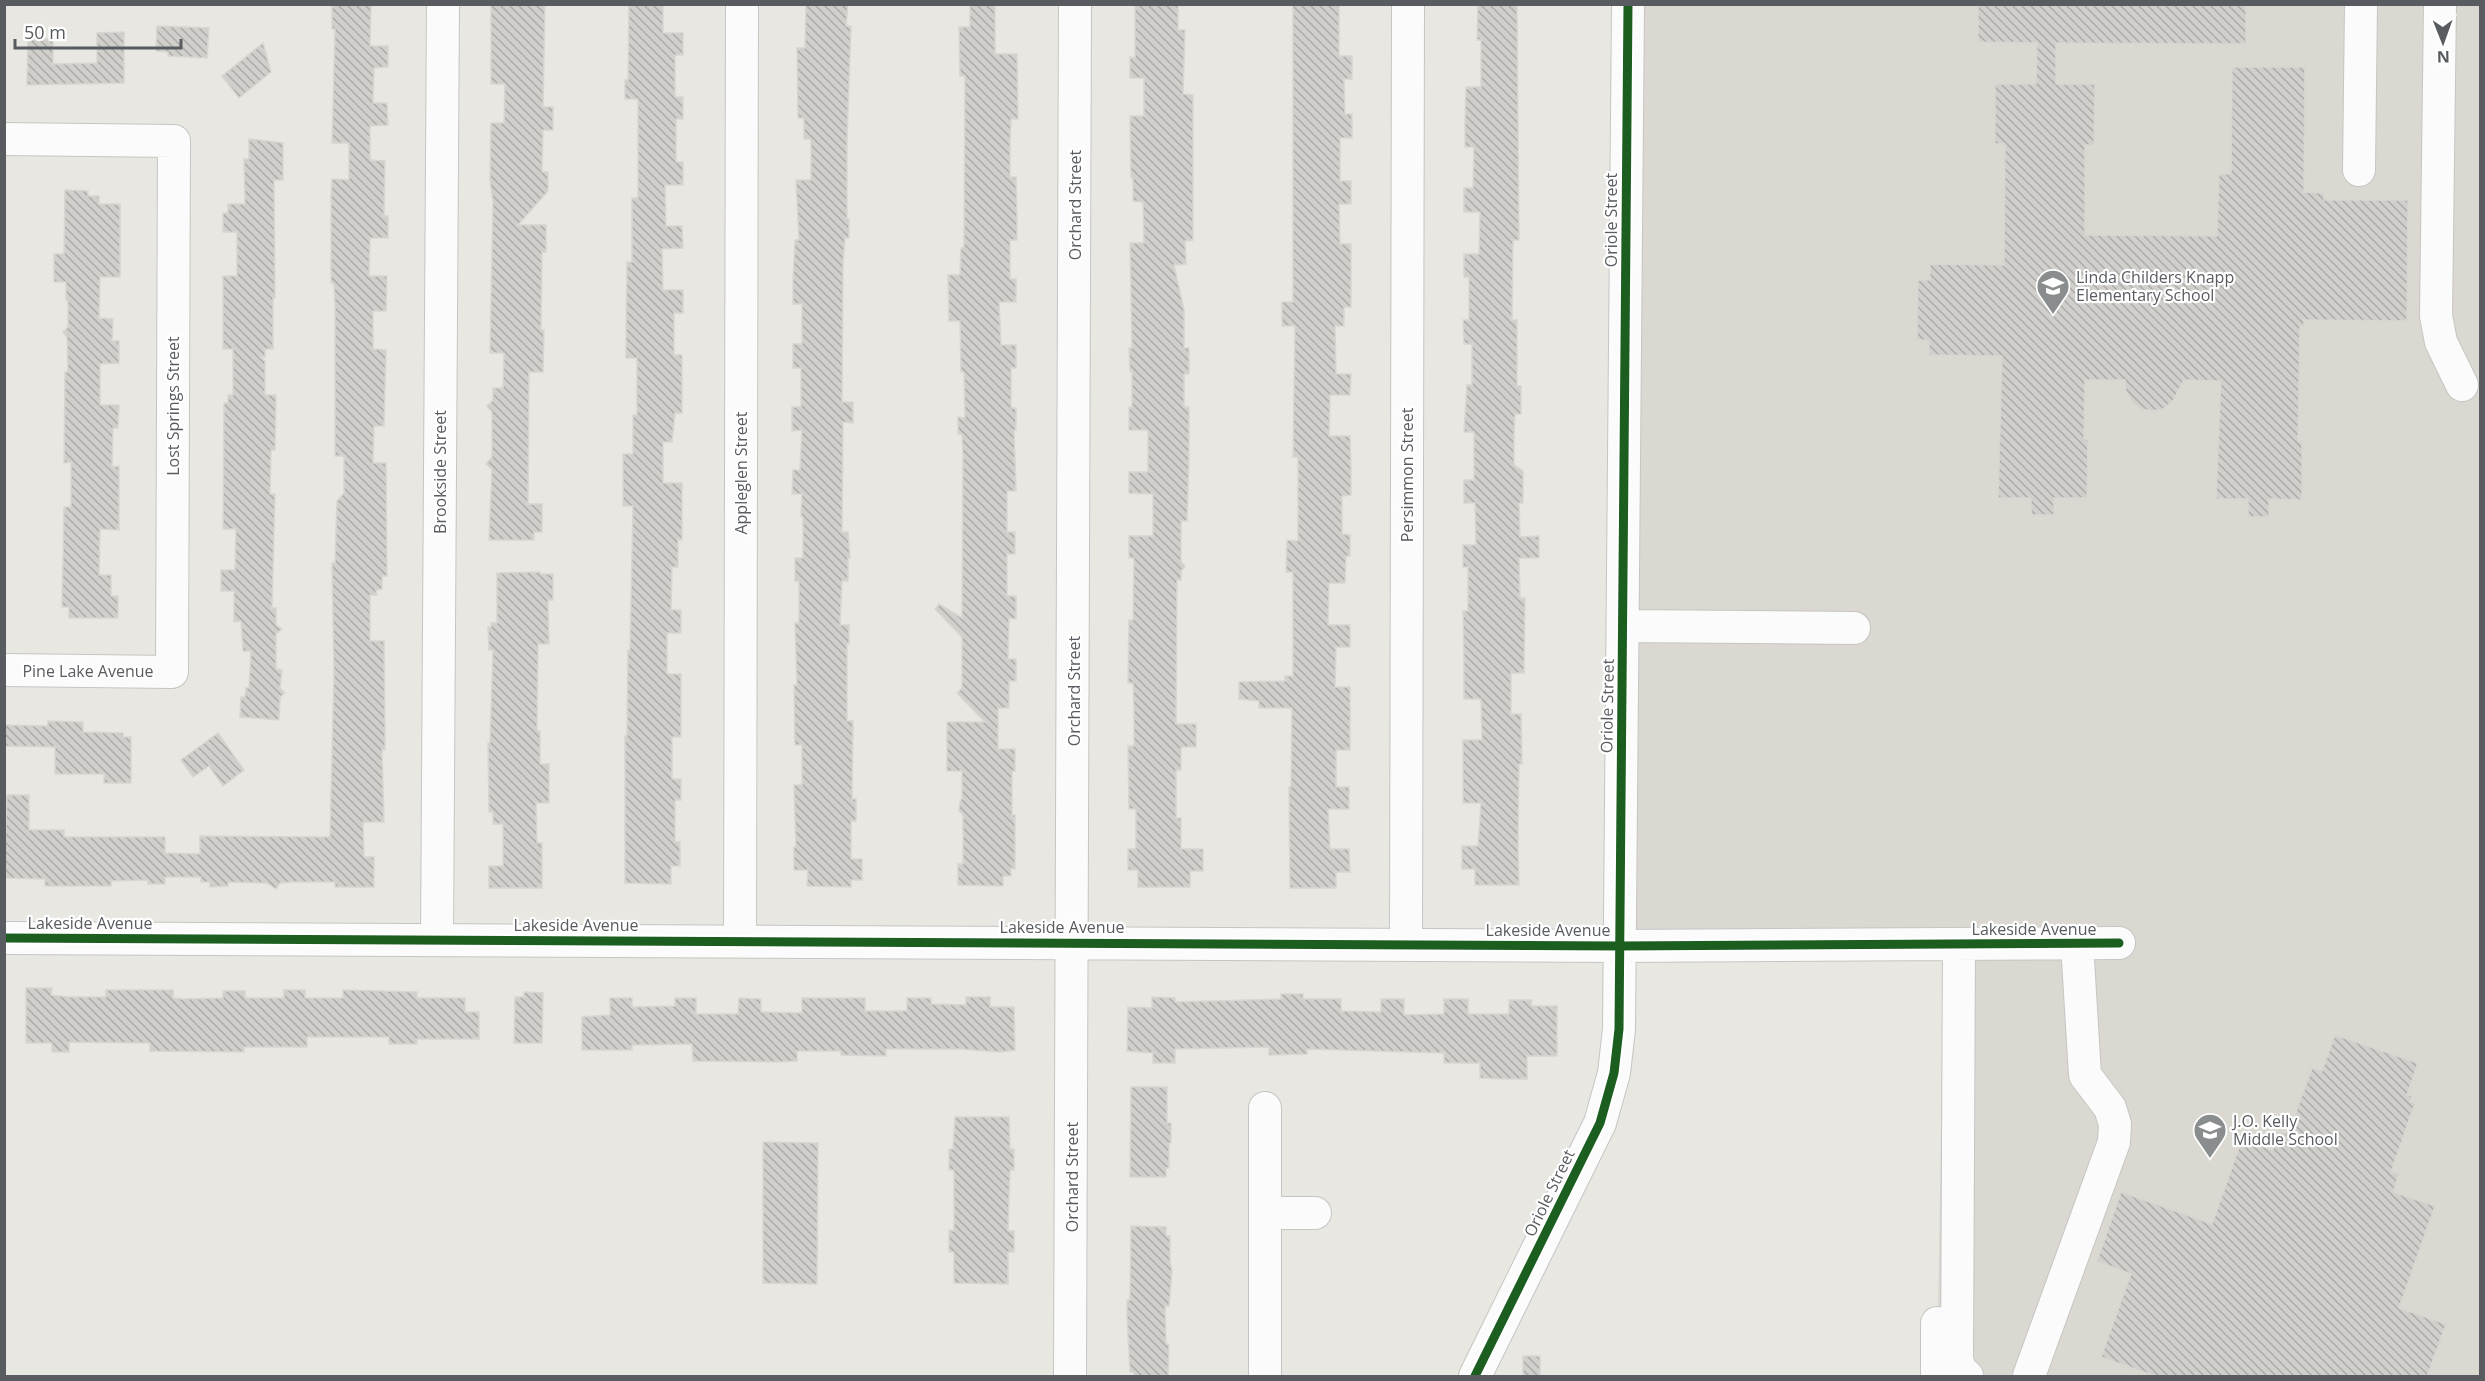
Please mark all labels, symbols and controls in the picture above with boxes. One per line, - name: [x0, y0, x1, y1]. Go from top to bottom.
- scale bar: [15, 12, 182, 50]
- north arrow: [2413, 12, 2473, 72]
- text: 50 m: [24, 20, 66, 44]
- text: N: [2437, 46, 2450, 68]
- street label: Orchard Street: [1064, 149, 1086, 260]
- street label: Oriole Street: [1600, 172, 1622, 267]
- place label: Linda Childers Knapp Elementary School: [2076, 266, 2234, 306]
- school or university icon: Linda Childers Knapp Elementary School: [2035, 268, 2071, 315]
- street label: Lost Springs Street: [162, 336, 184, 476]
- street label: Persimmon Street: [1396, 407, 1418, 542]
- street label: Brookside Street: [429, 410, 451, 534]
- street label: Appleglen Street: [730, 411, 752, 535]
- street label: Orchard Street: [1063, 635, 1085, 746]
- street label: Oriole Street: [1595, 658, 1619, 753]
- street label: Pine Lake Avenue: [22, 660, 154, 682]
- street label: Lakeside Avenue: [28, 912, 152, 934]
- street label: Lakeside Avenue: [514, 914, 638, 936]
- street label: Lakeside Avenue: [1000, 916, 1124, 938]
- street label: Lakeside Avenue: [1972, 918, 2096, 940]
- street label: Lakeside Avenue: [1486, 919, 1610, 941]
- place label: J.O. Kelly Middle School: [2231, 1110, 2338, 1150]
- school or university icon: J.O. Kelly Middle School: [2192, 1112, 2228, 1159]
- street label: Orchard Street: [1061, 1121, 1083, 1232]
- street label: Oriole Street: [1518, 1145, 1580, 1240]

